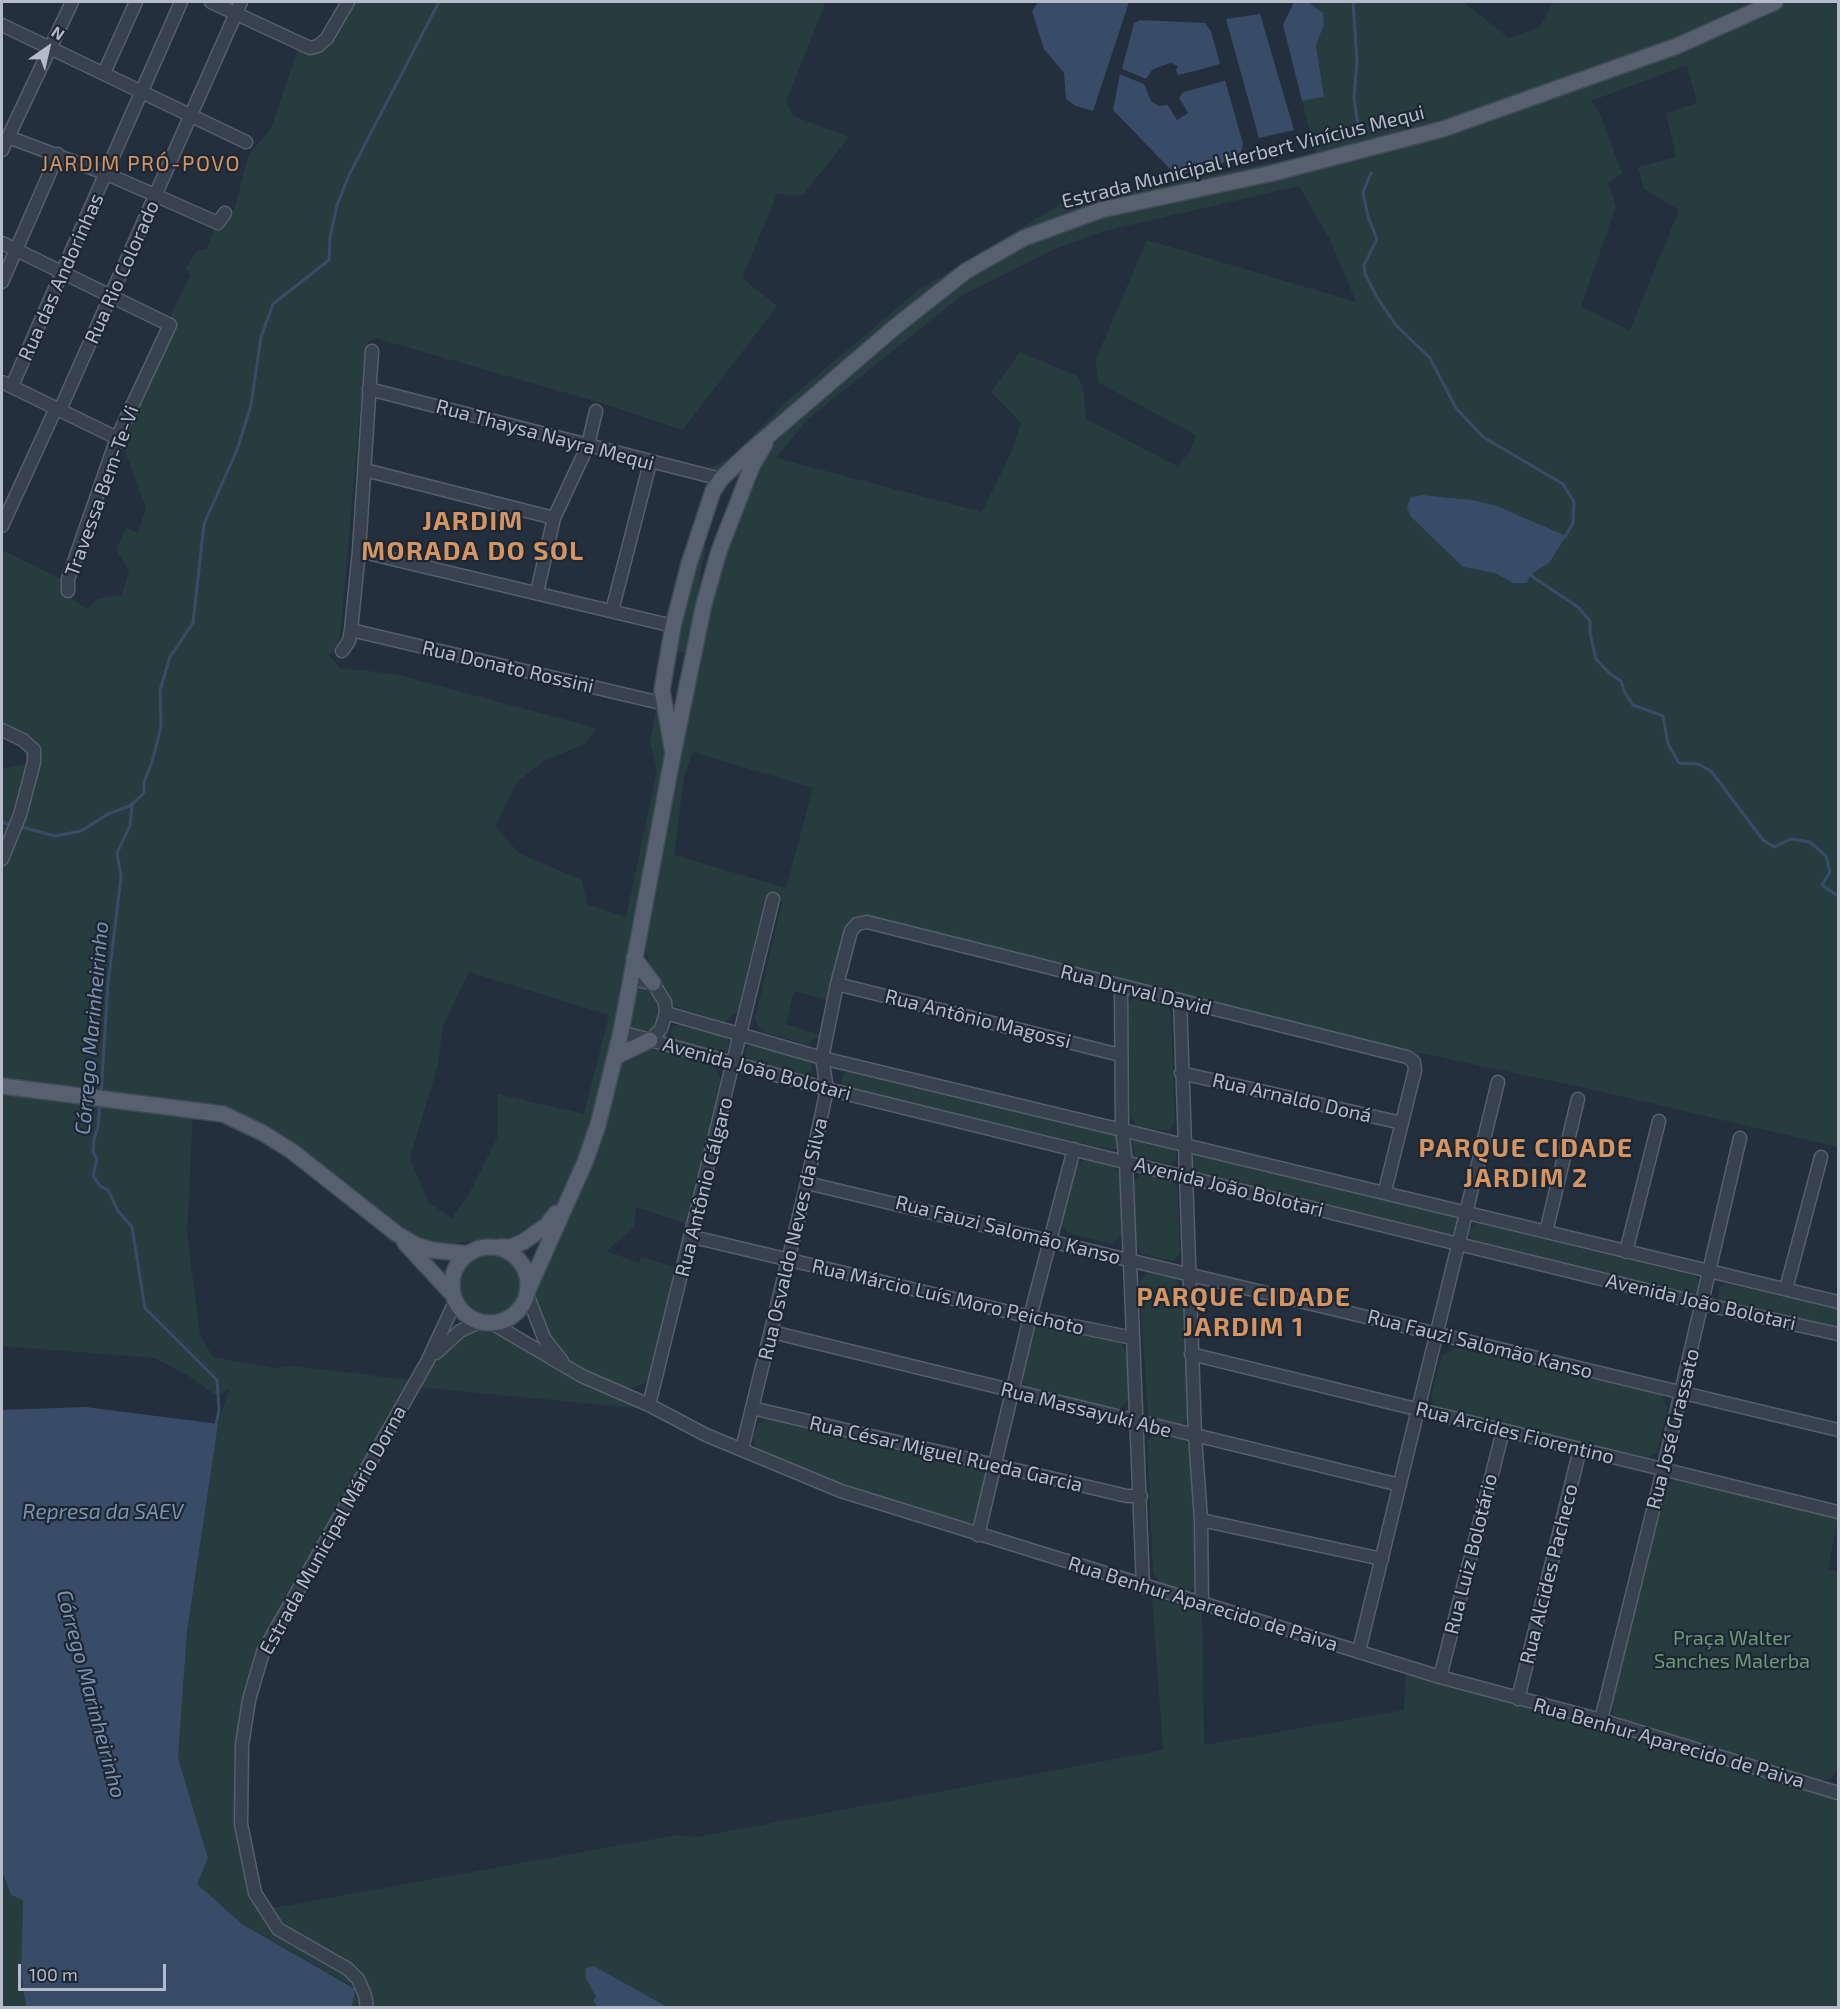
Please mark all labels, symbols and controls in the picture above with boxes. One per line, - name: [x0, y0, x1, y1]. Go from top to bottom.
- north arrow: [18, 18, 78, 78]
- text: N: [48, 22, 68, 44]
- street label: Estrada Municipal Herbert Vinícius Mequi: [1059, 100, 1427, 214]
- district label: JARDIM PRÓ-POVO: [41, 151, 241, 177]
- street label: Rua das Andorinhas: [13, 190, 109, 364]
- street label: Rua Rio Colorado: [80, 197, 164, 347]
- street label: Rua Thaysa Nayra Mequi: [433, 394, 657, 476]
- street label: Travessa Bem-Te-Vi: [60, 402, 144, 580]
- district label: JARDIM MORADA DO SOL: [361, 505, 585, 566]
- street label: Rua Donato Rossini: [420, 636, 596, 698]
- water label: Córrego Marinheirinho: [70, 920, 114, 1136]
- street label: Rua Durval David: [1058, 960, 1214, 1020]
- street label: Rua Antônio Magossi: [882, 984, 1074, 1054]
- street label: Avenida João Bolotari: [660, 1032, 854, 1106]
- street label: Rua Arnaldo Doná: [1210, 1068, 1374, 1128]
- street label: Rua Antônio Cálgaro: [670, 1095, 738, 1279]
- street label: Rua Osvaldo Neves da Silva: [753, 1115, 833, 1363]
- district label: PARQUE CIDADE JARDIM 2: [1418, 1132, 1634, 1194]
- street label: Avenida João Bolotari: [1132, 1152, 1326, 1222]
- street label: Rua Fauzi Salomão Kanso: [893, 1190, 1123, 1270]
- street label: Rua Márcio Luís Moro Peichoto: [809, 1254, 1087, 1340]
- street label: Avenida João Bolotari: [1604, 1268, 1798, 1336]
- district label: PARQUE CIDADE JARDIM 1: [1136, 1281, 1352, 1342]
- street label: Rua Fauzi Salomão Kanso: [1365, 1304, 1595, 1384]
- street label: Rua José Grassato: [1641, 1346, 1705, 1512]
- street label: Rua Massayuki Abe: [998, 1377, 1174, 1443]
- street label: Rua Arcides Fiorentino: [1413, 1397, 1617, 1469]
- street label: Estrada Municipal Mário Dorna: [254, 1401, 412, 1659]
- street label: Rua César Miguel Rueda Garcia: [807, 1411, 1085, 1497]
- street label: Rua Luiz Bolotário: [1439, 1471, 1503, 1637]
- street label: Rua Alcides Pacheco: [1515, 1481, 1583, 1667]
- water label: Represa da SAEV: [23, 1499, 183, 1525]
- street label: Rua Benhur Aparecido de Paiva: [1065, 1551, 1341, 1657]
- water label: Córrego Marinheirinho: [51, 1587, 131, 1801]
- park label: Praça Walter Sanches Malerba: [1654, 1626, 1810, 1673]
- street label: Rua Benhur Aparecido de Paiva: [1531, 1693, 1807, 1793]
- scale bar: [21, 1952, 170, 1990]
- text: 100 m: [29, 1963, 78, 1985]

